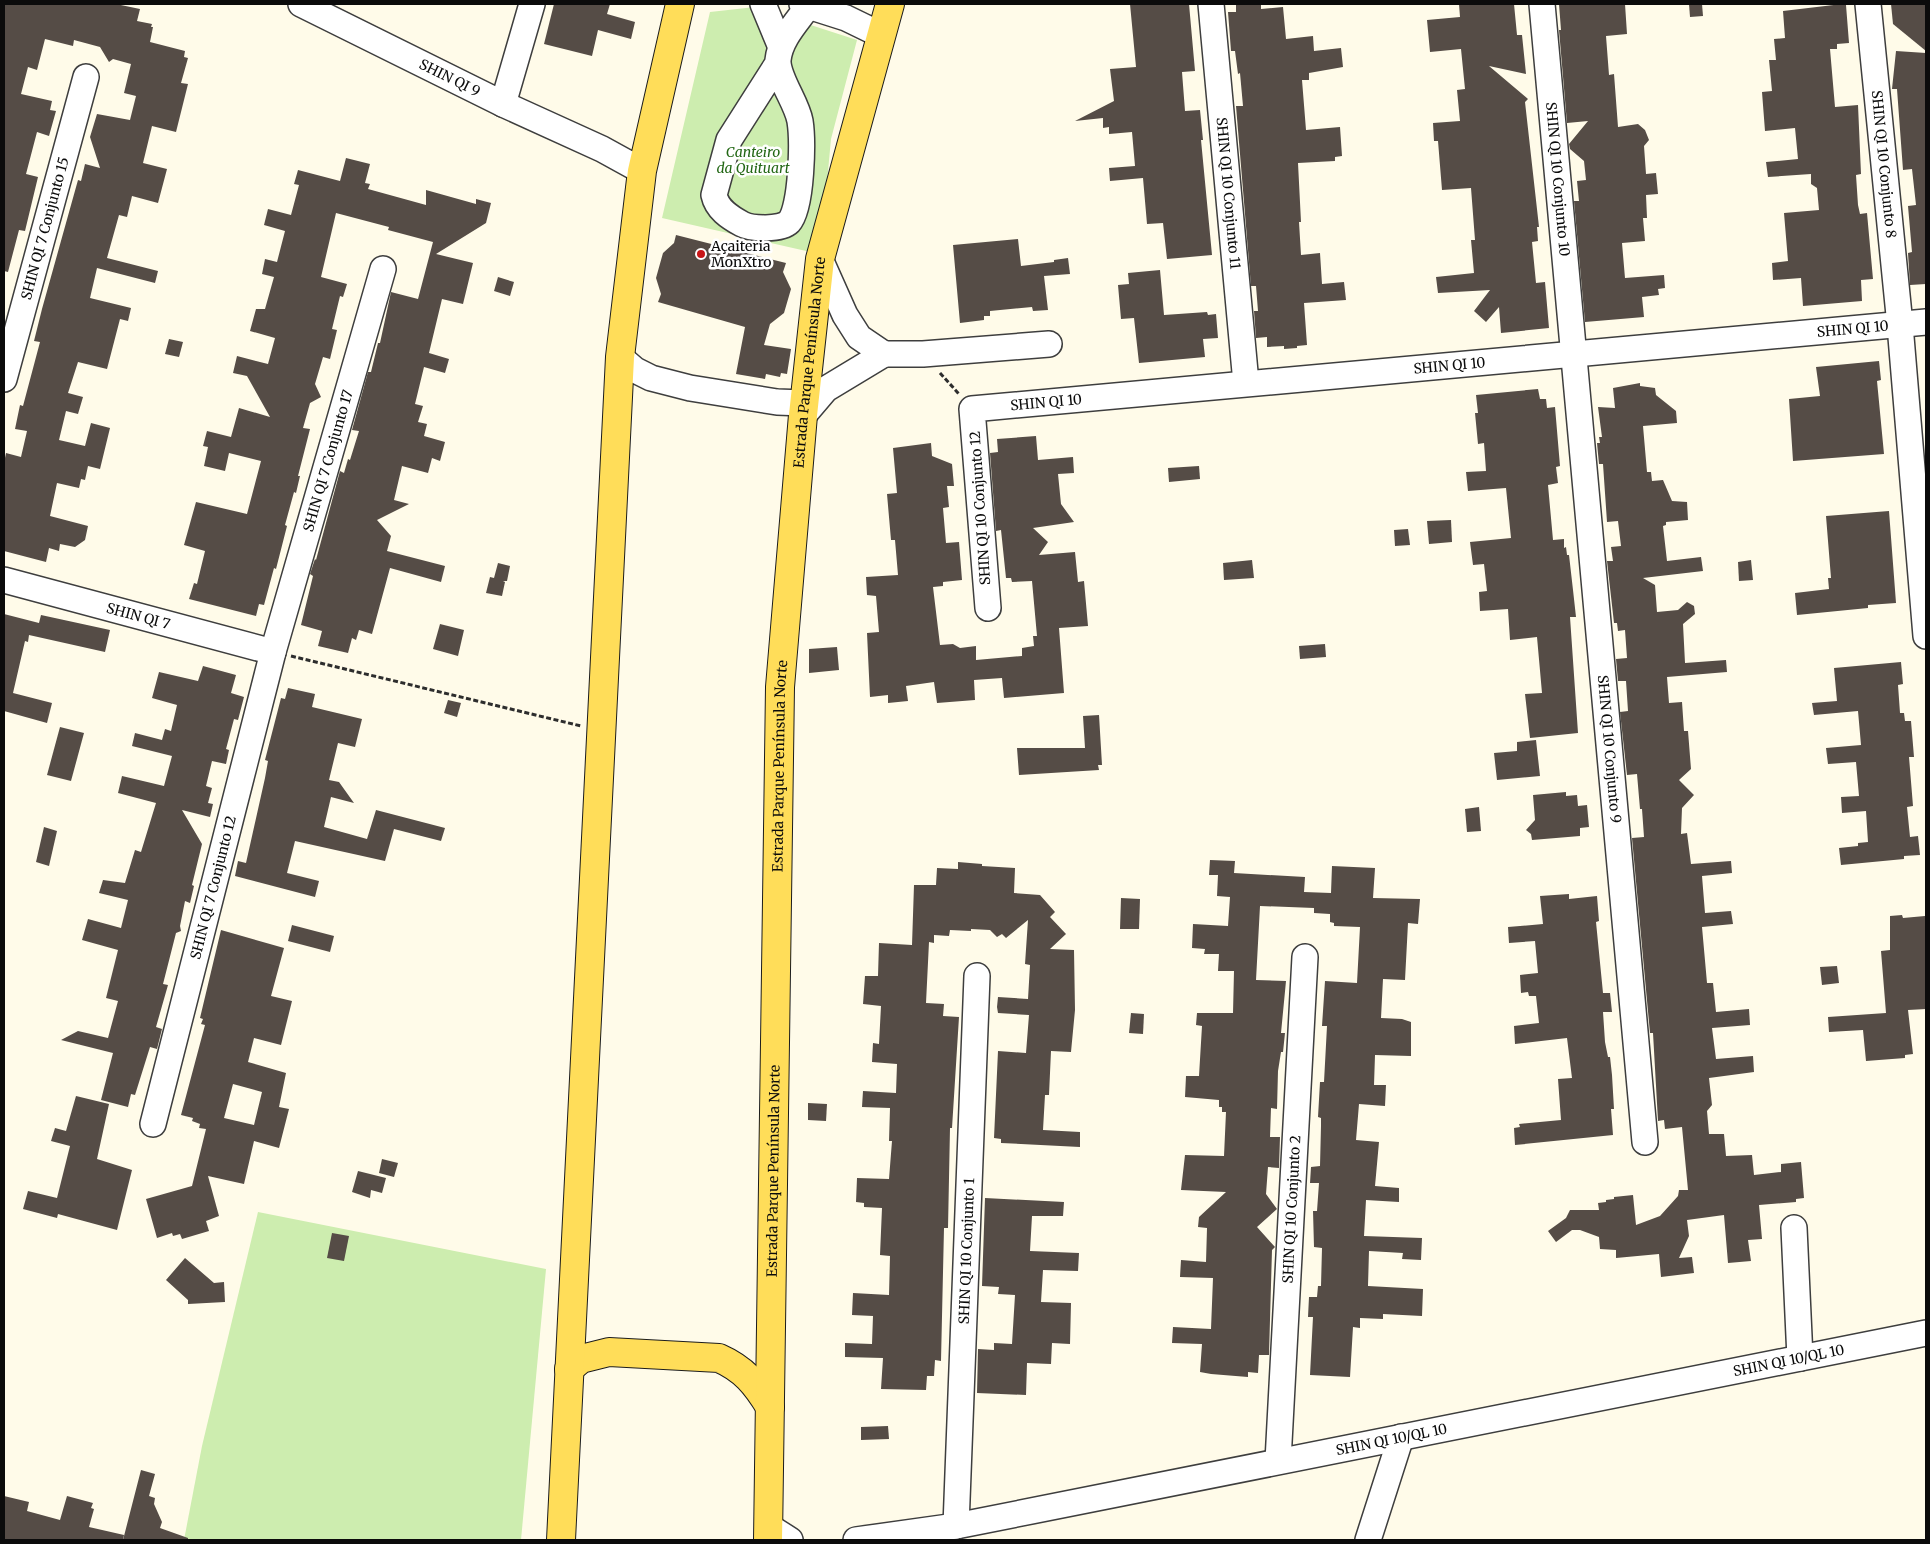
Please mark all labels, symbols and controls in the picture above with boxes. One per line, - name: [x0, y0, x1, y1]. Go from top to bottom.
- street label: SHIN QI 9: [416, 55, 483, 100]
- street label: SHIN QI 10 Conjunto 8: [1868, 89, 1900, 239]
- street label: SHIN QI 10 Conjunto 10: [1542, 101, 1574, 257]
- street label: SHIN QI 10 Conjunto 11: [1213, 117, 1244, 270]
- park label: Canteiro da Quituart: [716, 143, 790, 177]
- street label: SHIN QI 7 Conjunto 15: [17, 155, 73, 302]
- place label: Açaiteria MonXtro: [710, 237, 771, 271]
- marker: Açaiteria MonXtro: [695, 248, 707, 260]
- street label: Estrada Parque Península Norte: [790, 256, 829, 469]
- street label: SHIN QI 10: [1816, 316, 1889, 341]
- street label: SHIN QI 10: [1413, 353, 1486, 378]
- street label: SHIN QI 7 Conjunto 17: [299, 388, 357, 534]
- street label: SHIN QI 10: [1009, 390, 1083, 414]
- street label: SHIN QI 10 Conjunto 12: [966, 430, 994, 586]
- street label: SHIN QI 7: [104, 599, 172, 633]
- street label: Estrada Parque Península Norte: [768, 659, 791, 872]
- street label: SHIN QI 10 Conjunto 9: [1594, 674, 1625, 824]
- street label: SHIN QI 7 Conjunto 12: [186, 814, 240, 961]
- street label: Estrada Parque Península Norte: [763, 1065, 784, 1277]
- street label: SHIN QI 10 Conjunto 2: [1279, 1135, 1304, 1284]
- street label: SHIN QI 10 Conjunto 1: [955, 1178, 978, 1325]
- street label: SHIN QI 10/QL 10: [1732, 1340, 1846, 1380]
- street label: SHIN QI 10/QL 10: [1334, 1419, 1449, 1459]

